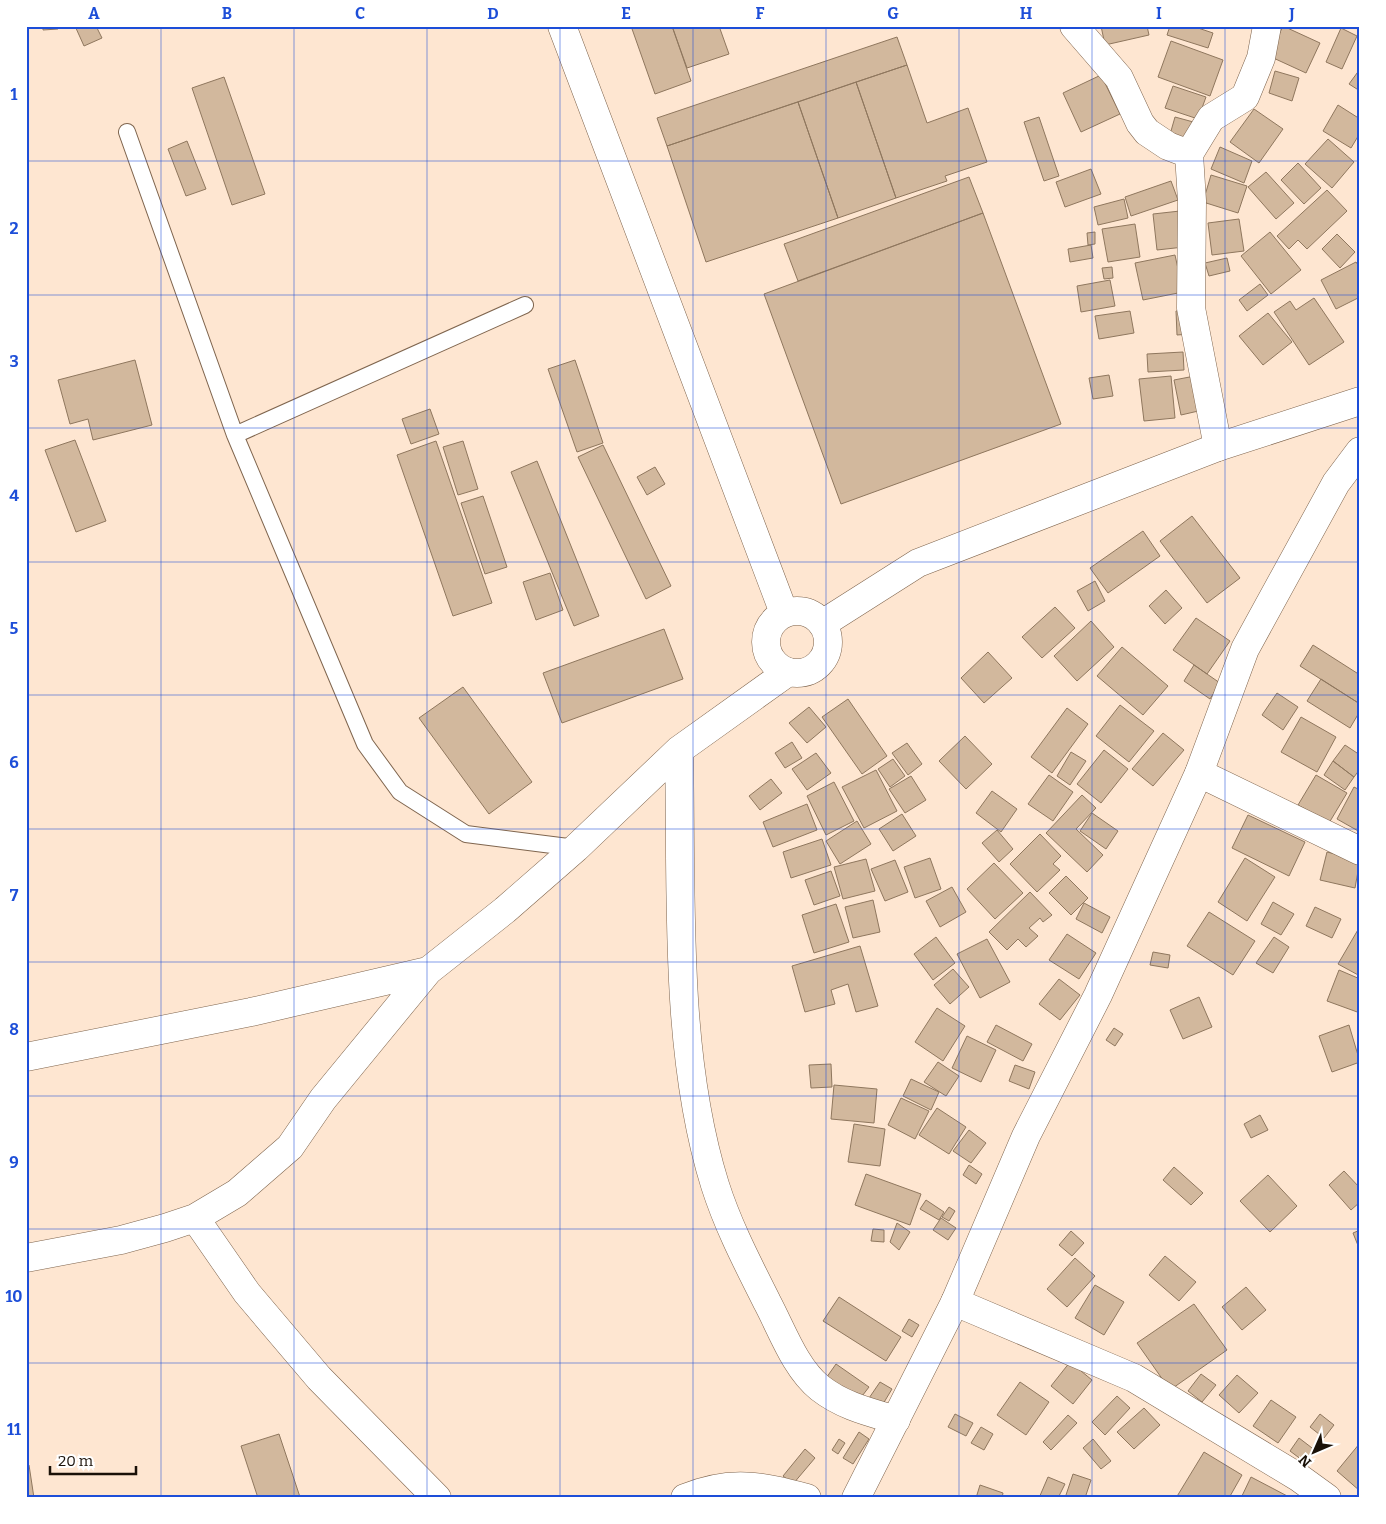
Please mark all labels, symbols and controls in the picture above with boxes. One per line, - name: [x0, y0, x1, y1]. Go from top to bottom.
- text: A: [88, 4, 100, 23]
- text: B: [222, 4, 232, 23]
- text: C: [355, 4, 365, 23]
- text: D: [487, 4, 499, 23]
- text: E: [621, 4, 631, 23]
- text: F: [756, 4, 765, 23]
- text: G: [887, 4, 899, 23]
- text: H: [1020, 4, 1033, 23]
- text: I: [1156, 4, 1162, 23]
- text: J: [1288, 4, 1295, 23]
- text: 1: [11, 85, 18, 104]
- text: 2: [9, 219, 19, 238]
- text: 3: [9, 352, 19, 371]
- text: 4: [9, 486, 19, 505]
- text: 5: [10, 619, 19, 638]
- text: 6: [9, 753, 19, 772]
- text: 7: [10, 886, 19, 905]
- text: 8: [9, 1020, 19, 1039]
- text: 9: [9, 1153, 19, 1172]
- text: 10: [5, 1287, 23, 1306]
- text: 11: [7, 1420, 21, 1439]
- north arrow: [1288, 1426, 1338, 1476]
- scale bar: [50, 1444, 136, 1476]
- text: N: [1295, 1451, 1315, 1471]
- text: 20 m: [58, 1452, 94, 1470]

